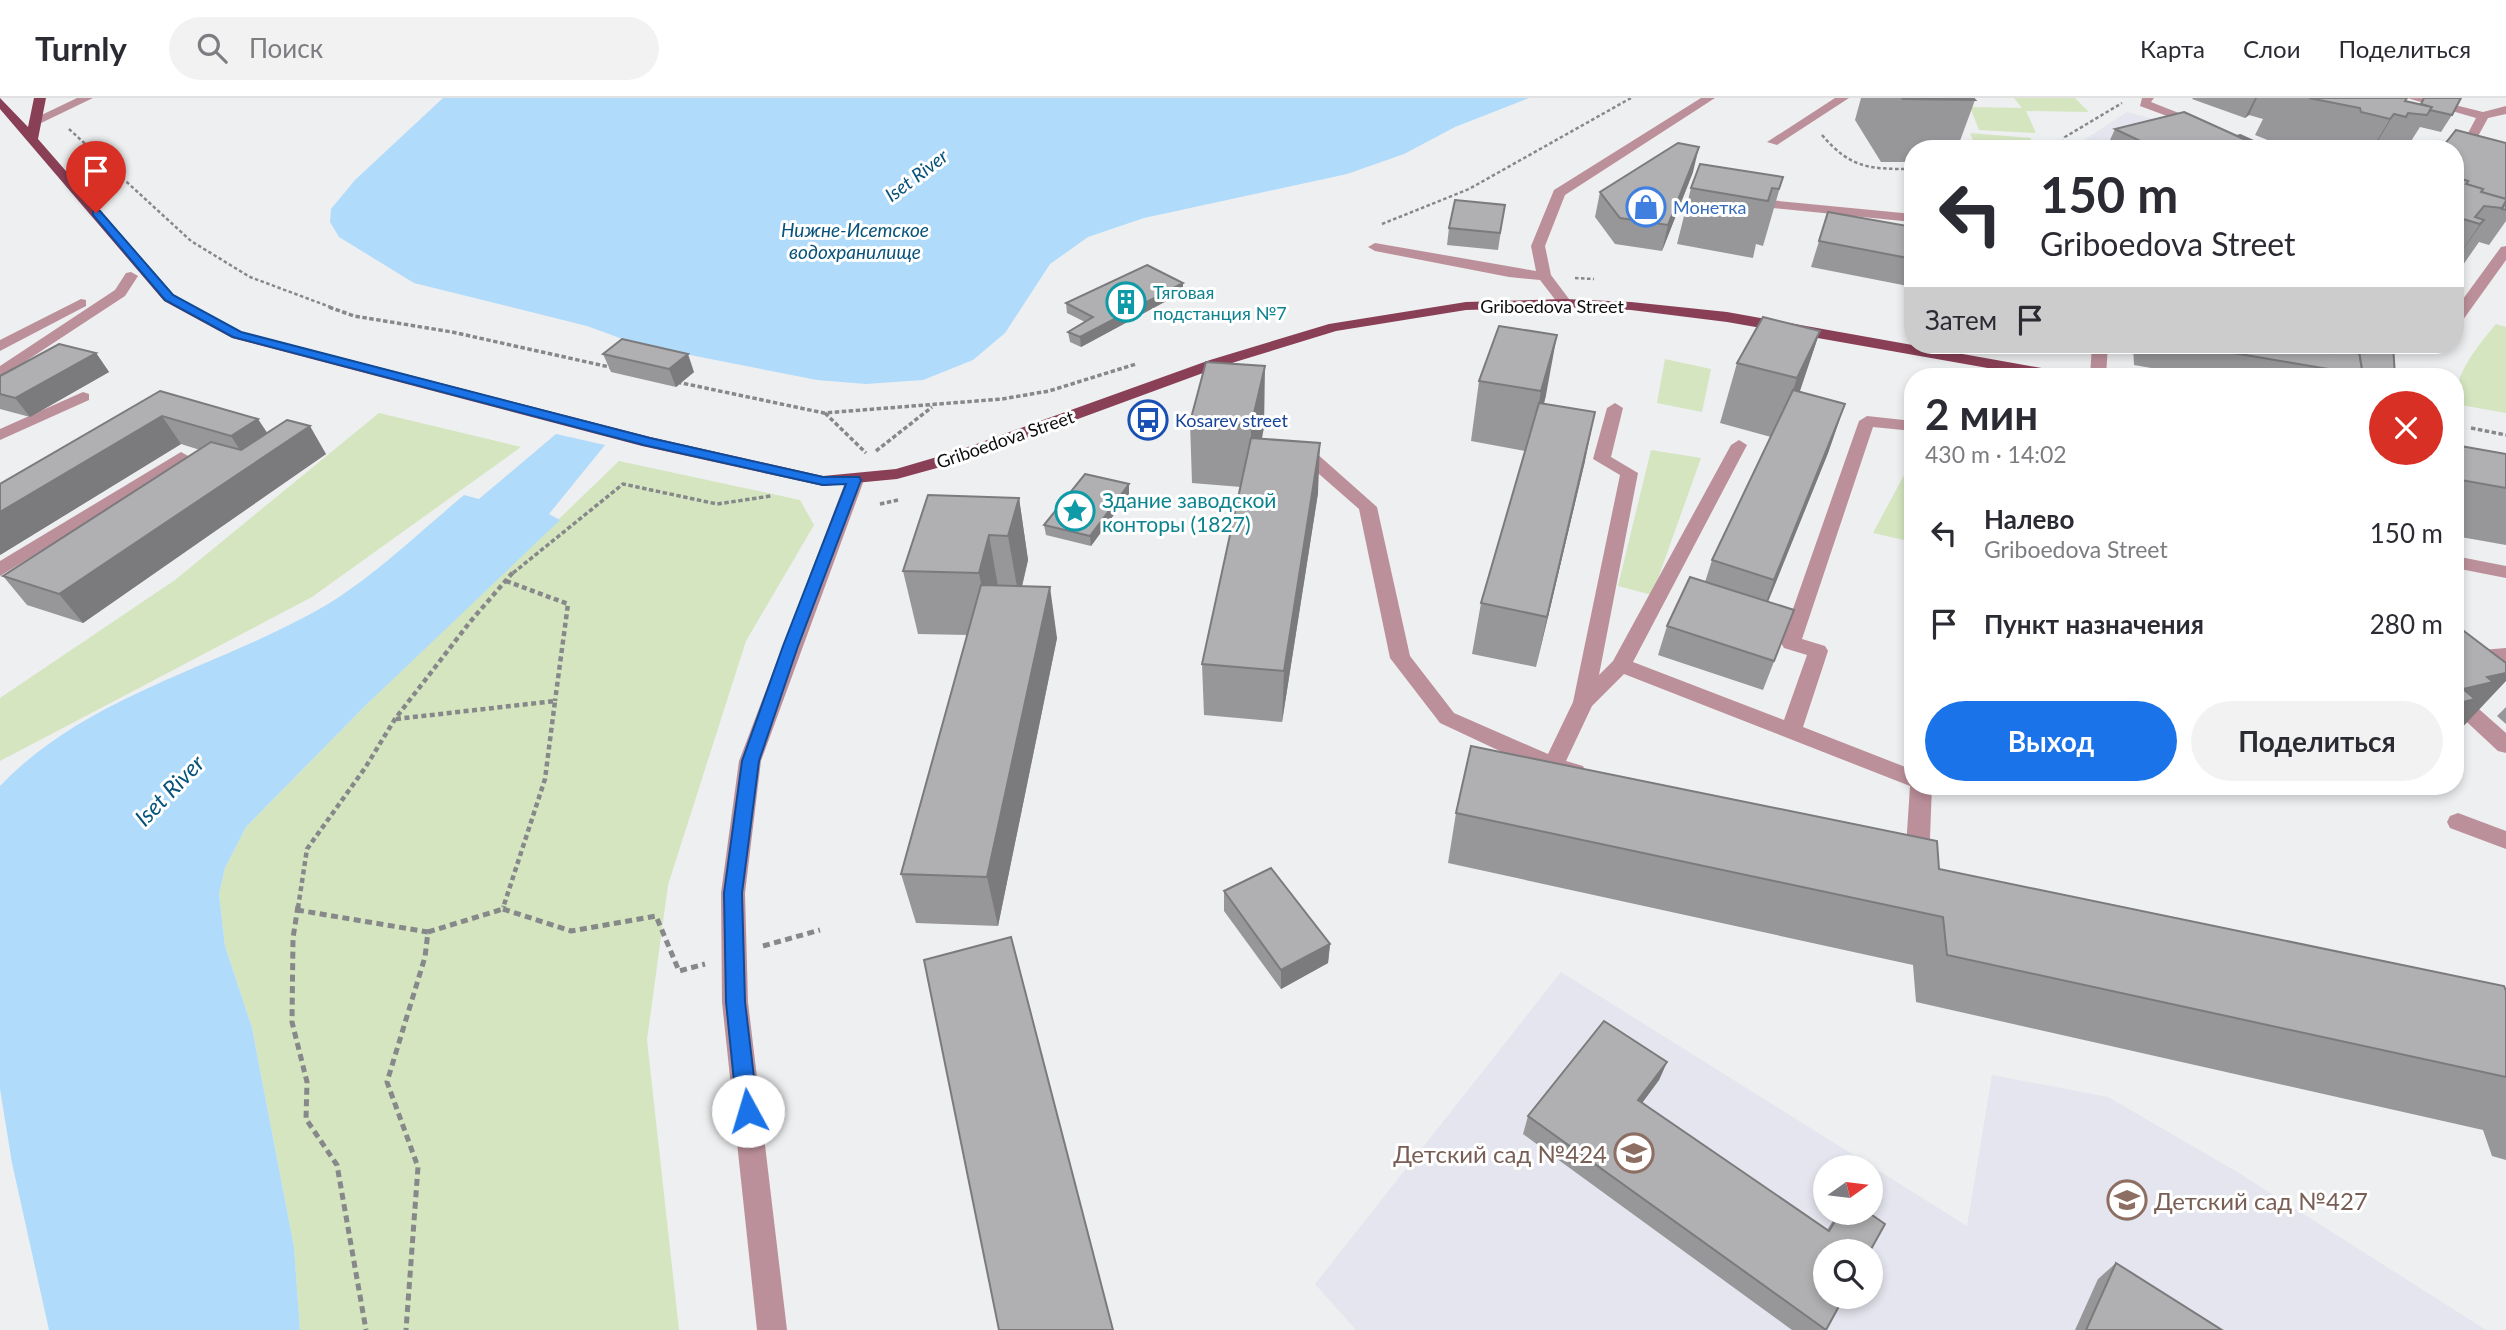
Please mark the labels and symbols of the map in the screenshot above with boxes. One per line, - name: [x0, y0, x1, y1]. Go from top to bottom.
- pin: [66, 141, 126, 213]
- water label: Iset River: [880, 144, 952, 206]
- shop icon: Монетка: [1625, 186, 1667, 228]
- place label: Монетка: [1673, 196, 1747, 218]
- water label: Нижне-Исетское водохранилище: [781, 218, 929, 263]
- building icon: Тяговая подстанция №7: [1105, 281, 1147, 323]
- place label: Тяговая подстанция №7: [1153, 281, 1287, 324]
- street label: Griboedova Street: [1480, 295, 1624, 317]
- bus stop icon: Kosarev street: [1127, 399, 1169, 441]
- street label: Griboedova Street: [933, 405, 1077, 473]
- place label: Kosarev street: [1175, 409, 1289, 431]
- place label: Здание заводской конторы (1827): [1102, 487, 1276, 536]
- place icon: Здание заводской конторы (1827): [1054, 490, 1096, 532]
- water label: Iset River: [128, 748, 210, 831]
- position arrow: [711, 1074, 785, 1148]
- school or university icon: Детский сад №424: [1613, 1132, 1655, 1174]
- place label: Детский сад №424: [1393, 1139, 1607, 1168]
- north arrow: [1813, 1155, 1883, 1225]
- school or university icon: Детский сад №427: [2106, 1179, 2148, 1221]
- place label: Детский сад №427: [2154, 1186, 2368, 1215]

